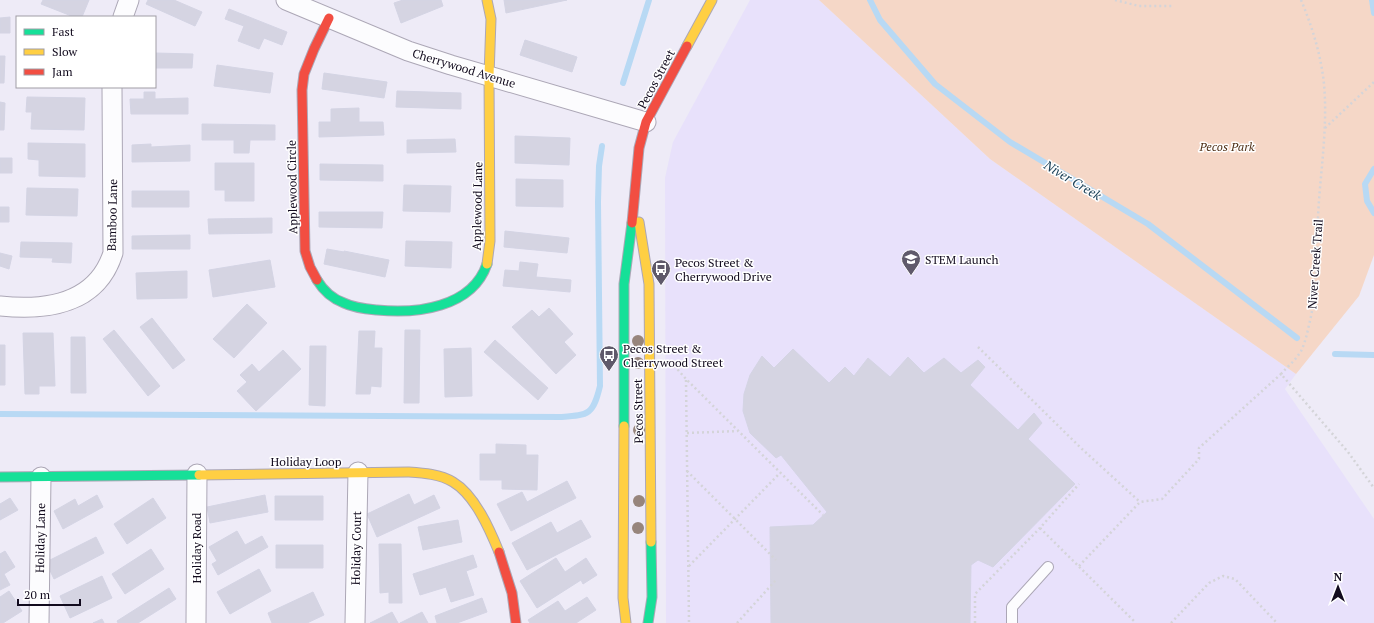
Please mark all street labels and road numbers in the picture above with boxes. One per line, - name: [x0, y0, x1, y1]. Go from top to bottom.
- street label: Cherrywood Avenue: [411, 45, 517, 91]
- street label: Pecos Street: [634, 46, 678, 111]
- street label: Applewood Circle: [284, 140, 300, 234]
- street label: Applewood Lane: [469, 162, 485, 250]
- street label: Bamboo Lane: [104, 179, 120, 251]
- street label: Niver Creek Trail: [1304, 218, 1326, 310]
- street label: Pecos Street: [630, 378, 646, 444]
- street label: Holiday Loop: [271, 454, 342, 469]
- street label: Holiday Lane: [32, 503, 48, 573]
- street label: Holiday Court: [348, 510, 364, 585]
- street label: Holiday Road: [189, 512, 204, 584]

